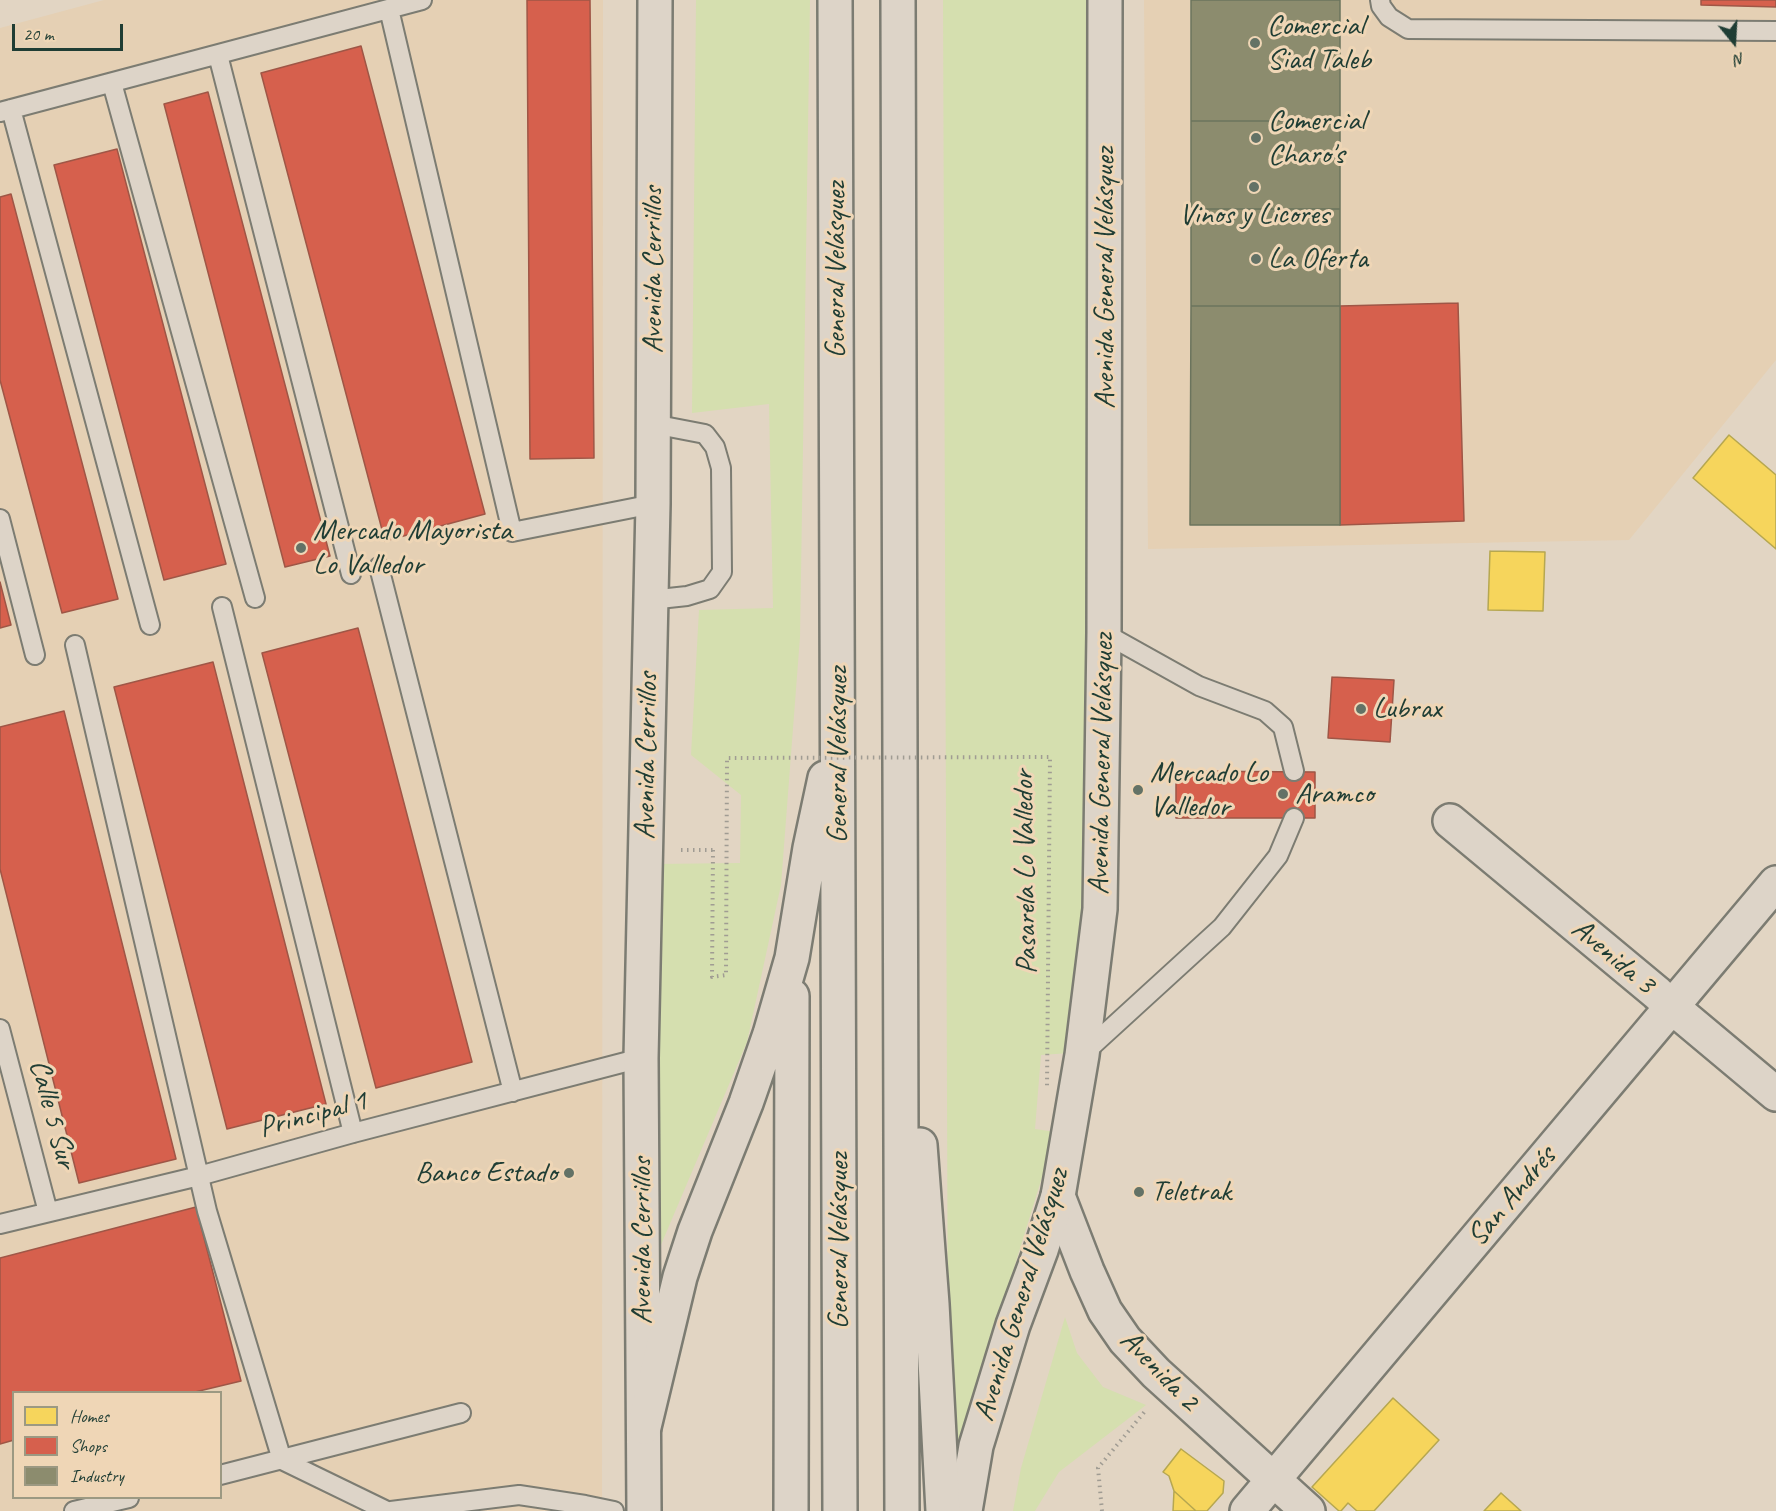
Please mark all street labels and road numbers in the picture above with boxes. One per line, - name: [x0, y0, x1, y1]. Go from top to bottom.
- street label: Avenida General Velásquez: [1087, 147, 1123, 409]
- street label: General Velásquez: [818, 182, 854, 358]
- street label: Avenida Cerrillos: [635, 186, 671, 354]
- street label: Avenida General Velásquez: [1082, 633, 1122, 895]
- street label: General Velásquez: [820, 667, 856, 843]
- street label: Avenida Cerrillos: [628, 672, 666, 840]
- street label: Pasarela Lo Valledor: [1006, 770, 1046, 974]
- street label: Avenida 3: [1564, 912, 1662, 1002]
- street label: Calle 5 Sur: [20, 1056, 84, 1172]
- street label: Principal 1: [255, 1083, 371, 1147]
- street label: San Andrés: [1460, 1140, 1564, 1254]
- street label: General Velásquez: [821, 1153, 857, 1329]
- street label: Avenida Cerrillos: [624, 1157, 660, 1325]
- street label: Avenida General Velásquez: [966, 1164, 1078, 1426]
- street label: Avenida 2: [1112, 1323, 1206, 1419]

